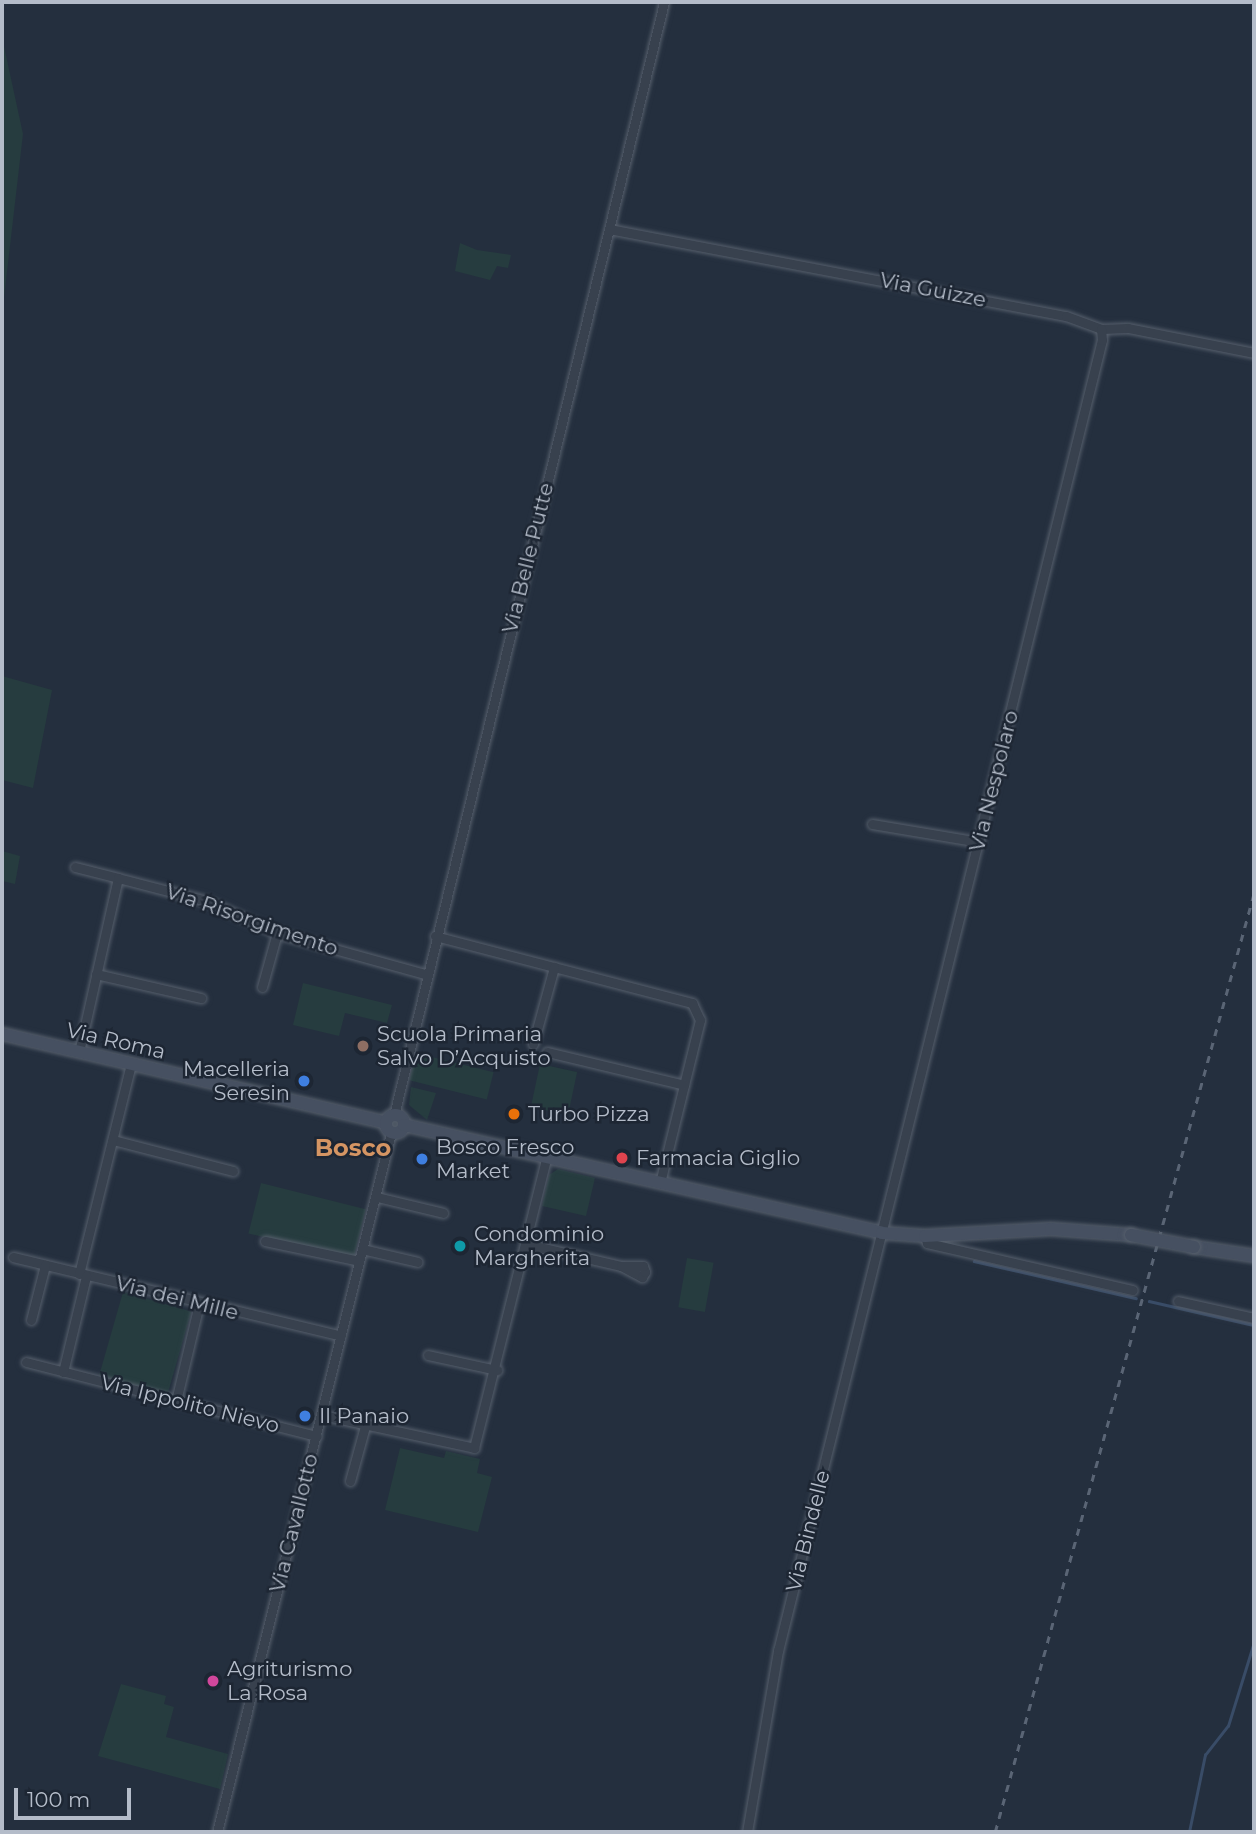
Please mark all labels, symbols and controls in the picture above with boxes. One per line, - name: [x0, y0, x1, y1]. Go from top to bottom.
- street label: Via Guizze: [878, 267, 988, 313]
- street label: Via Belle Putte: [497, 480, 559, 636]
- street label: Via Nespolaro: [964, 708, 1024, 854]
- street label: Via Risorgimento: [162, 879, 342, 961]
- street label: Via Roma: [64, 1017, 168, 1065]
- place label: Scuola Primaria Salvo D’Acquisto: [377, 1021, 551, 1071]
- marker: Scuola Primaria Salvo D’Acquisto: [355, 1038, 371, 1054]
- place label: Macelleria Seresin: [183, 1056, 290, 1106]
- marker: Macelleria Seresin: [296, 1073, 312, 1089]
- place label: Turbo Pizza: [528, 1101, 650, 1127]
- marker: Turbo Pizza: [506, 1106, 522, 1122]
- district label: Bosco: [315, 1134, 391, 1162]
- place label: Bosco Fresco Market: [436, 1134, 575, 1184]
- place label: Farmacia Giglio: [636, 1145, 800, 1171]
- marker: Farmacia Giglio: [614, 1150, 630, 1166]
- marker: Bosco Fresco Market: [414, 1151, 430, 1167]
- place label: Condominio Margherita: [474, 1221, 604, 1271]
- marker: Condominio Margherita: [452, 1238, 468, 1254]
- street label: Via dei Mille: [113, 1271, 241, 1325]
- street label: Via Ippolito Nievo: [98, 1370, 282, 1438]
- place label: Il Panaio: [319, 1403, 409, 1429]
- marker: Il Panaio: [297, 1408, 313, 1424]
- street label: Via Cavallotto: [265, 1451, 323, 1595]
- street label: Via Bindelle: [781, 1468, 835, 1594]
- place label: Agriturismo La Rosa: [227, 1656, 352, 1706]
- marker: Agriturismo La Rosa: [205, 1673, 221, 1689]
- scale bar: [18, 1774, 135, 1818]
- text: 100 m: [27, 1787, 90, 1812]

